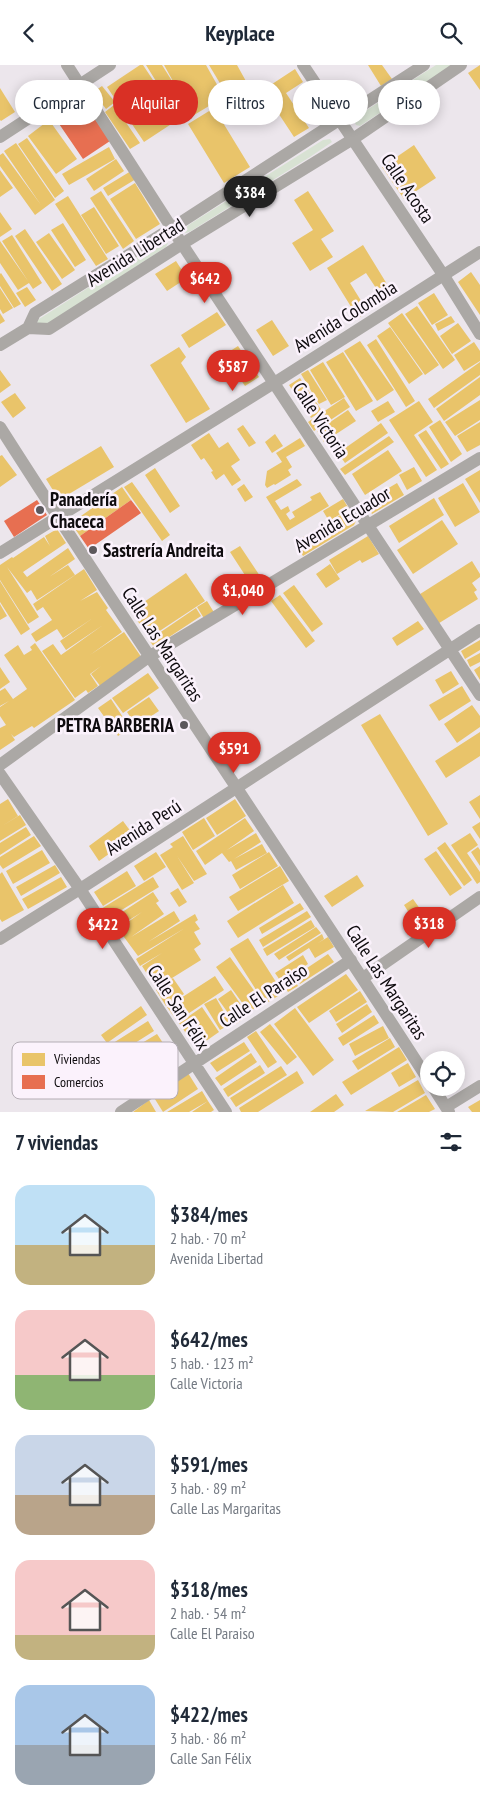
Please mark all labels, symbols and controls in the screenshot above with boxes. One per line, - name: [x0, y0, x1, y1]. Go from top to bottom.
- icon: back: [15, 19, 43, 47]
- text: Keyplace: [205, 19, 275, 47]
- icon: search: [437, 19, 465, 47]
- chip: Comprar: [15, 80, 103, 125]
- chip: Alquilar: [113, 80, 198, 125]
- chip: Filtros: [208, 80, 283, 125]
- chip: Nuevo: [293, 80, 368, 125]
- chip: Piso: [378, 80, 440, 125]
- street label: Calle Acosta: [376, 149, 440, 227]
- pin: $384: [220, 175, 280, 218]
- text: $384: [235, 182, 265, 202]
- street label: Avenida Libertad: [82, 212, 188, 292]
- pin: $642: [175, 261, 235, 304]
- text: $642: [190, 268, 220, 288]
- street label: Avenida Colombia: [289, 275, 401, 357]
- pin: $587: [203, 349, 263, 392]
- text: $587: [218, 356, 248, 376]
- street label: Calle Victoria: [287, 377, 355, 463]
- street label: Avenida Ecuador: [289, 480, 395, 557]
- place label: Panadería Chaceca: [50, 487, 117, 533]
- marker: Panadería Chaceca: [34, 504, 46, 516]
- place label: Sastrería Andreita: [103, 538, 224, 562]
- marker: Sastrería Andreita: [87, 544, 99, 556]
- pin: $1,040: [202, 573, 284, 616]
- text: $1,040: [222, 580, 264, 600]
- street label: Calle Las Margaritas: [117, 582, 209, 706]
- place label: PETRA BARBERIA: [57, 713, 174, 737]
- marker: PETRA BARBERIA: [178, 719, 190, 731]
- pin: $591: [204, 731, 264, 774]
- text: $591: [219, 738, 249, 758]
- street label: Avenida Perú: [101, 794, 185, 860]
- pin: $422: [73, 907, 133, 950]
- pin: $318: [399, 907, 459, 949]
- text: $318: [414, 913, 444, 933]
- text: $422: [88, 914, 118, 934]
- street label: Calle Las Margaritas: [341, 920, 433, 1044]
- street label: Calle El Paraiso: [214, 958, 312, 1032]
- street label: Calle San Félix: [143, 960, 216, 1054]
- legend: [12, 1042, 178, 1099]
- text: Viviendas: [53, 1050, 101, 1068]
- map controls: [420, 1051, 465, 1096]
- button: locate: [420, 1051, 465, 1096]
- text: Comercios: [54, 1073, 104, 1091]
- icon: filters: [437, 1128, 465, 1156]
- text: 7 viviendas: [15, 1129, 98, 1156]
- text: $384/mes: [170, 1201, 248, 1228]
- icon: home: [55, 1205, 115, 1265]
- text: 2 hab. · 70 m²: [170, 1228, 246, 1248]
- text: Avenida Libertad: [170, 1248, 263, 1268]
- text: $642/mes: [170, 1326, 248, 1353]
- icon: home: [55, 1330, 115, 1390]
- text: 5 hab. · 123 m²: [170, 1353, 254, 1373]
- text: Calle Victoria: [170, 1373, 243, 1393]
- text: $591/mes: [170, 1451, 248, 1478]
- icon: home: [55, 1455, 115, 1515]
- text: 3 hab. · 89 m²: [170, 1478, 246, 1498]
- text: Calle Las Margaritas: [170, 1498, 281, 1518]
- text: $318/mes: [170, 1576, 248, 1603]
- icon: home: [55, 1580, 115, 1640]
- text: 2 hab. · 54 m²: [170, 1603, 246, 1623]
- text: Calle El Paraiso: [170, 1623, 255, 1643]
- text: $422/mes: [170, 1701, 248, 1728]
- icon: home: [55, 1705, 115, 1765]
- text: 3 hab. · 86 m²: [170, 1728, 246, 1748]
- text: Calle San Félix: [170, 1748, 252, 1768]

